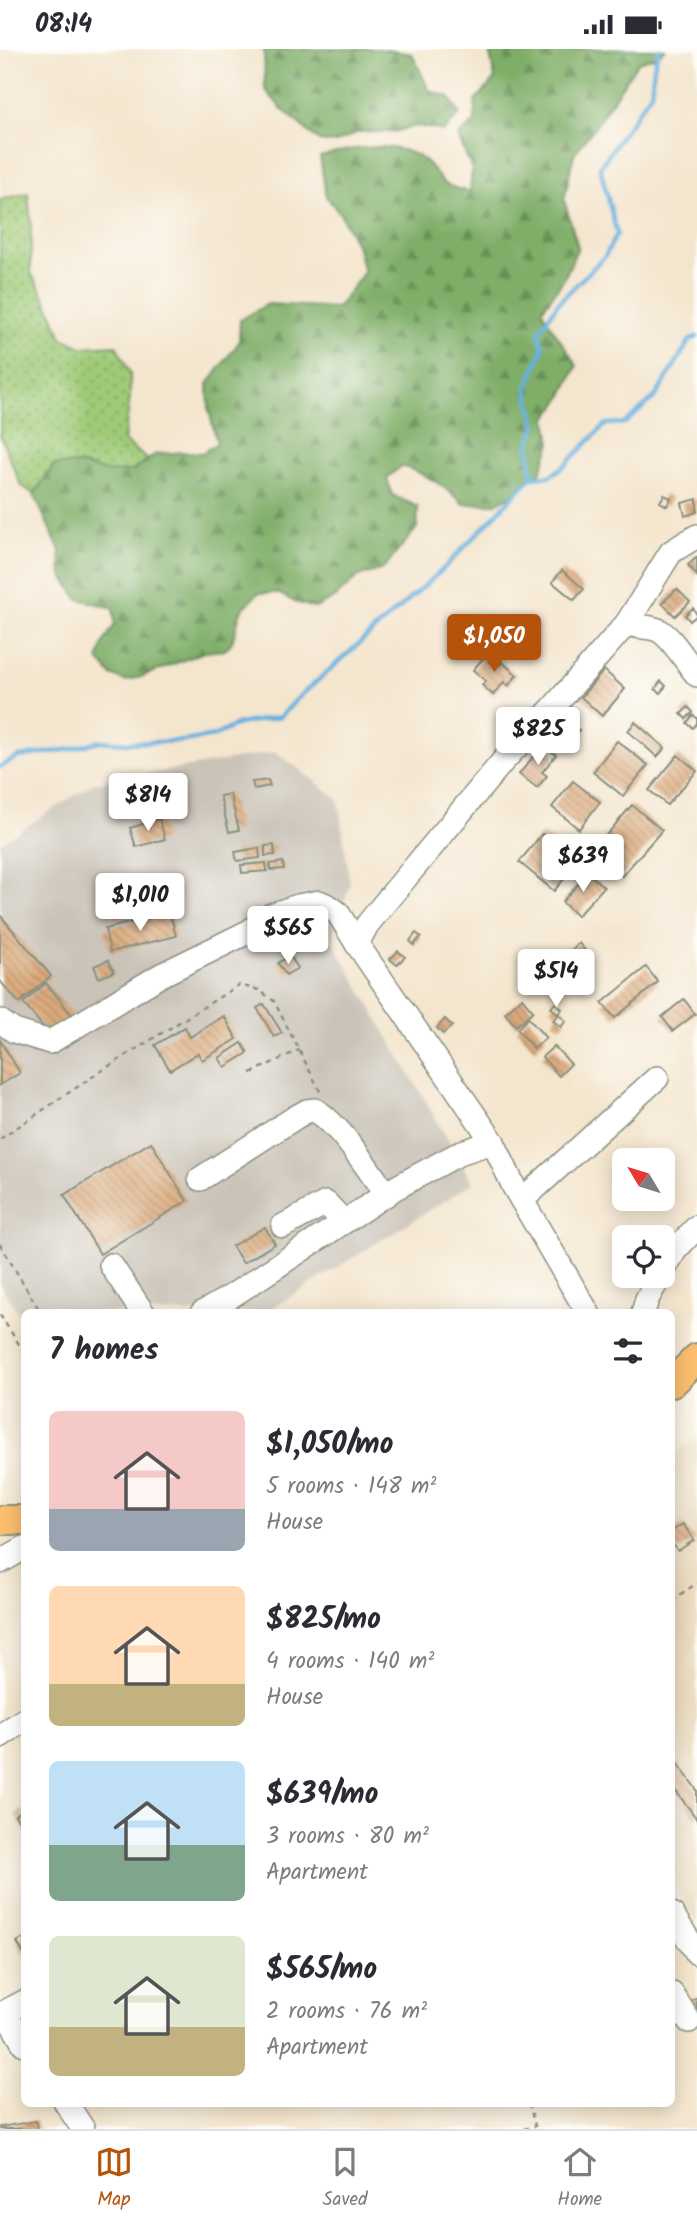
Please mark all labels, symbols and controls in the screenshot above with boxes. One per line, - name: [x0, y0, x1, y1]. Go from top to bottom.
- text: 08:14: [35, 4, 92, 46]
- pin: $1,050: [437, 615, 551, 674]
- text: $1,050: [463, 619, 525, 655]
- pin: $825: [497, 707, 579, 767]
- text: $825: [512, 712, 564, 748]
- pin: $814: [107, 773, 189, 833]
- text: $814: [125, 778, 171, 814]
- pin: $639: [542, 835, 624, 894]
- text: $639: [558, 839, 608, 875]
- pin: $1,010: [83, 873, 197, 933]
- text: $1,010: [111, 878, 169, 914]
- pin: $565: [247, 907, 329, 966]
- text: $565: [263, 911, 313, 947]
- pin: $514: [515, 949, 597, 1009]
- text: $514: [534, 954, 578, 990]
- north arrow: [612, 1148, 676, 1211]
- map controls: [612, 1148, 675, 1288]
- button: locate: [612, 1225, 675, 1288]
- text: 7 homes: [49, 1327, 159, 1375]
- icon: filters: [609, 1332, 647, 1370]
- text: $1,050/mo: [266, 1421, 393, 1469]
- icon: home: [105, 1439, 189, 1523]
- text: 5 rooms · 148 m²: [266, 1469, 436, 1505]
- text: House: [266, 1505, 323, 1541]
- text: $825/mo: [266, 1596, 381, 1644]
- icon: home: [105, 1614, 189, 1698]
- text: 4 rooms · 140 m²: [266, 1644, 434, 1680]
- text: House: [266, 1680, 323, 1716]
- text: $639/mo: [266, 1771, 378, 1819]
- icon: home: [105, 1789, 189, 1873]
- text: 3 rooms · 80 m²: [266, 1819, 429, 1855]
- text: Apartment: [266, 1855, 368, 1891]
- text: $565/mo: [266, 1946, 377, 1994]
- icon: home: [105, 1964, 189, 2048]
- text: 2 rooms · 76 m²: [266, 1994, 427, 2030]
- text: Apartment: [266, 2030, 368, 2066]
- tab: Map: [95, 2143, 133, 2215]
- tab: Saved: [322, 2143, 368, 2215]
- tab: Home: [557, 2143, 602, 2215]

